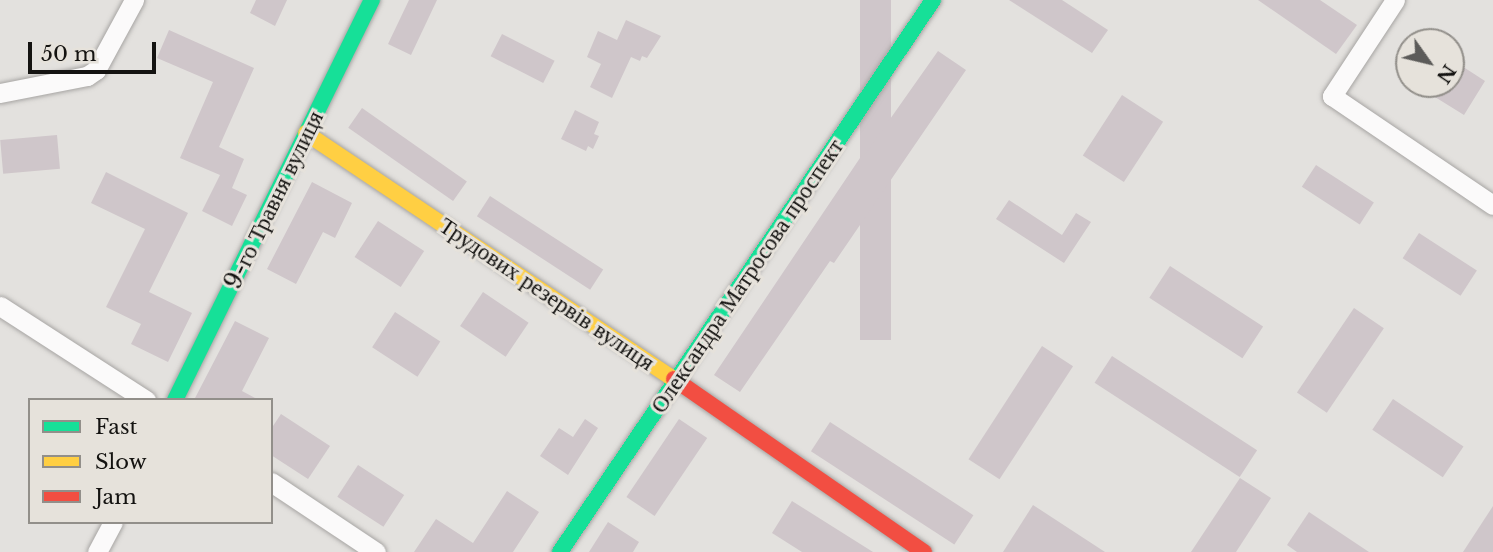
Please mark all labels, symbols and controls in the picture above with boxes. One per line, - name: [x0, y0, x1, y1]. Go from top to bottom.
- scale bar: [32, 28, 159, 72]
- north arrow: [1395, 28, 1465, 98]
- text: 50 m: [41, 41, 96, 67]
- text: N: [1432, 60, 1461, 88]
- street label: 9-го Травня вулиця: [219, 106, 329, 294]
- street label: Олександра Матросова проспект: [645, 134, 849, 418]
- street label: Трудових резервів вулиця: [434, 212, 660, 376]
- legend: [28, 398, 273, 524]
- text: Fast: [95, 414, 137, 440]
- text: Slow: [95, 449, 147, 475]
- text: Jam: [95, 484, 137, 510]

